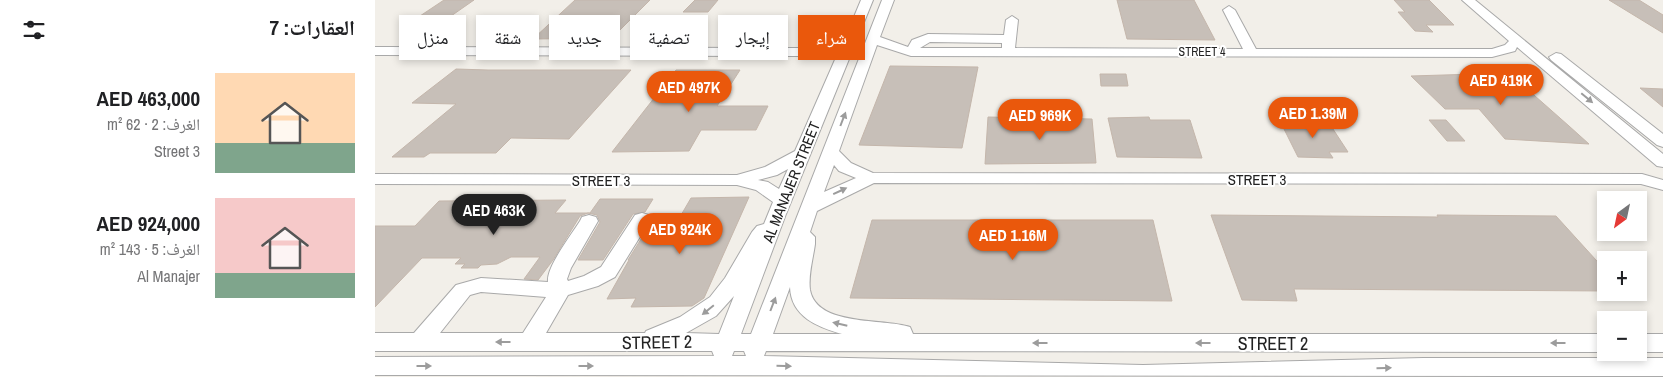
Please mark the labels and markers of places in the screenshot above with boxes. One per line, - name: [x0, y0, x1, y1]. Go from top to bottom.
- pin: AED 419K: [1449, 64, 1553, 106]
- pin: AED 497K: [637, 70, 741, 113]
- pin: AED 1.39M: [1256, 96, 1370, 139]
- pin: AED 969K: [988, 98, 1092, 141]
- pin: AED 463K: [442, 194, 546, 236]
- pin: AED 924K: [628, 212, 732, 255]
- pin: AED 1.16M: [956, 218, 1070, 261]

